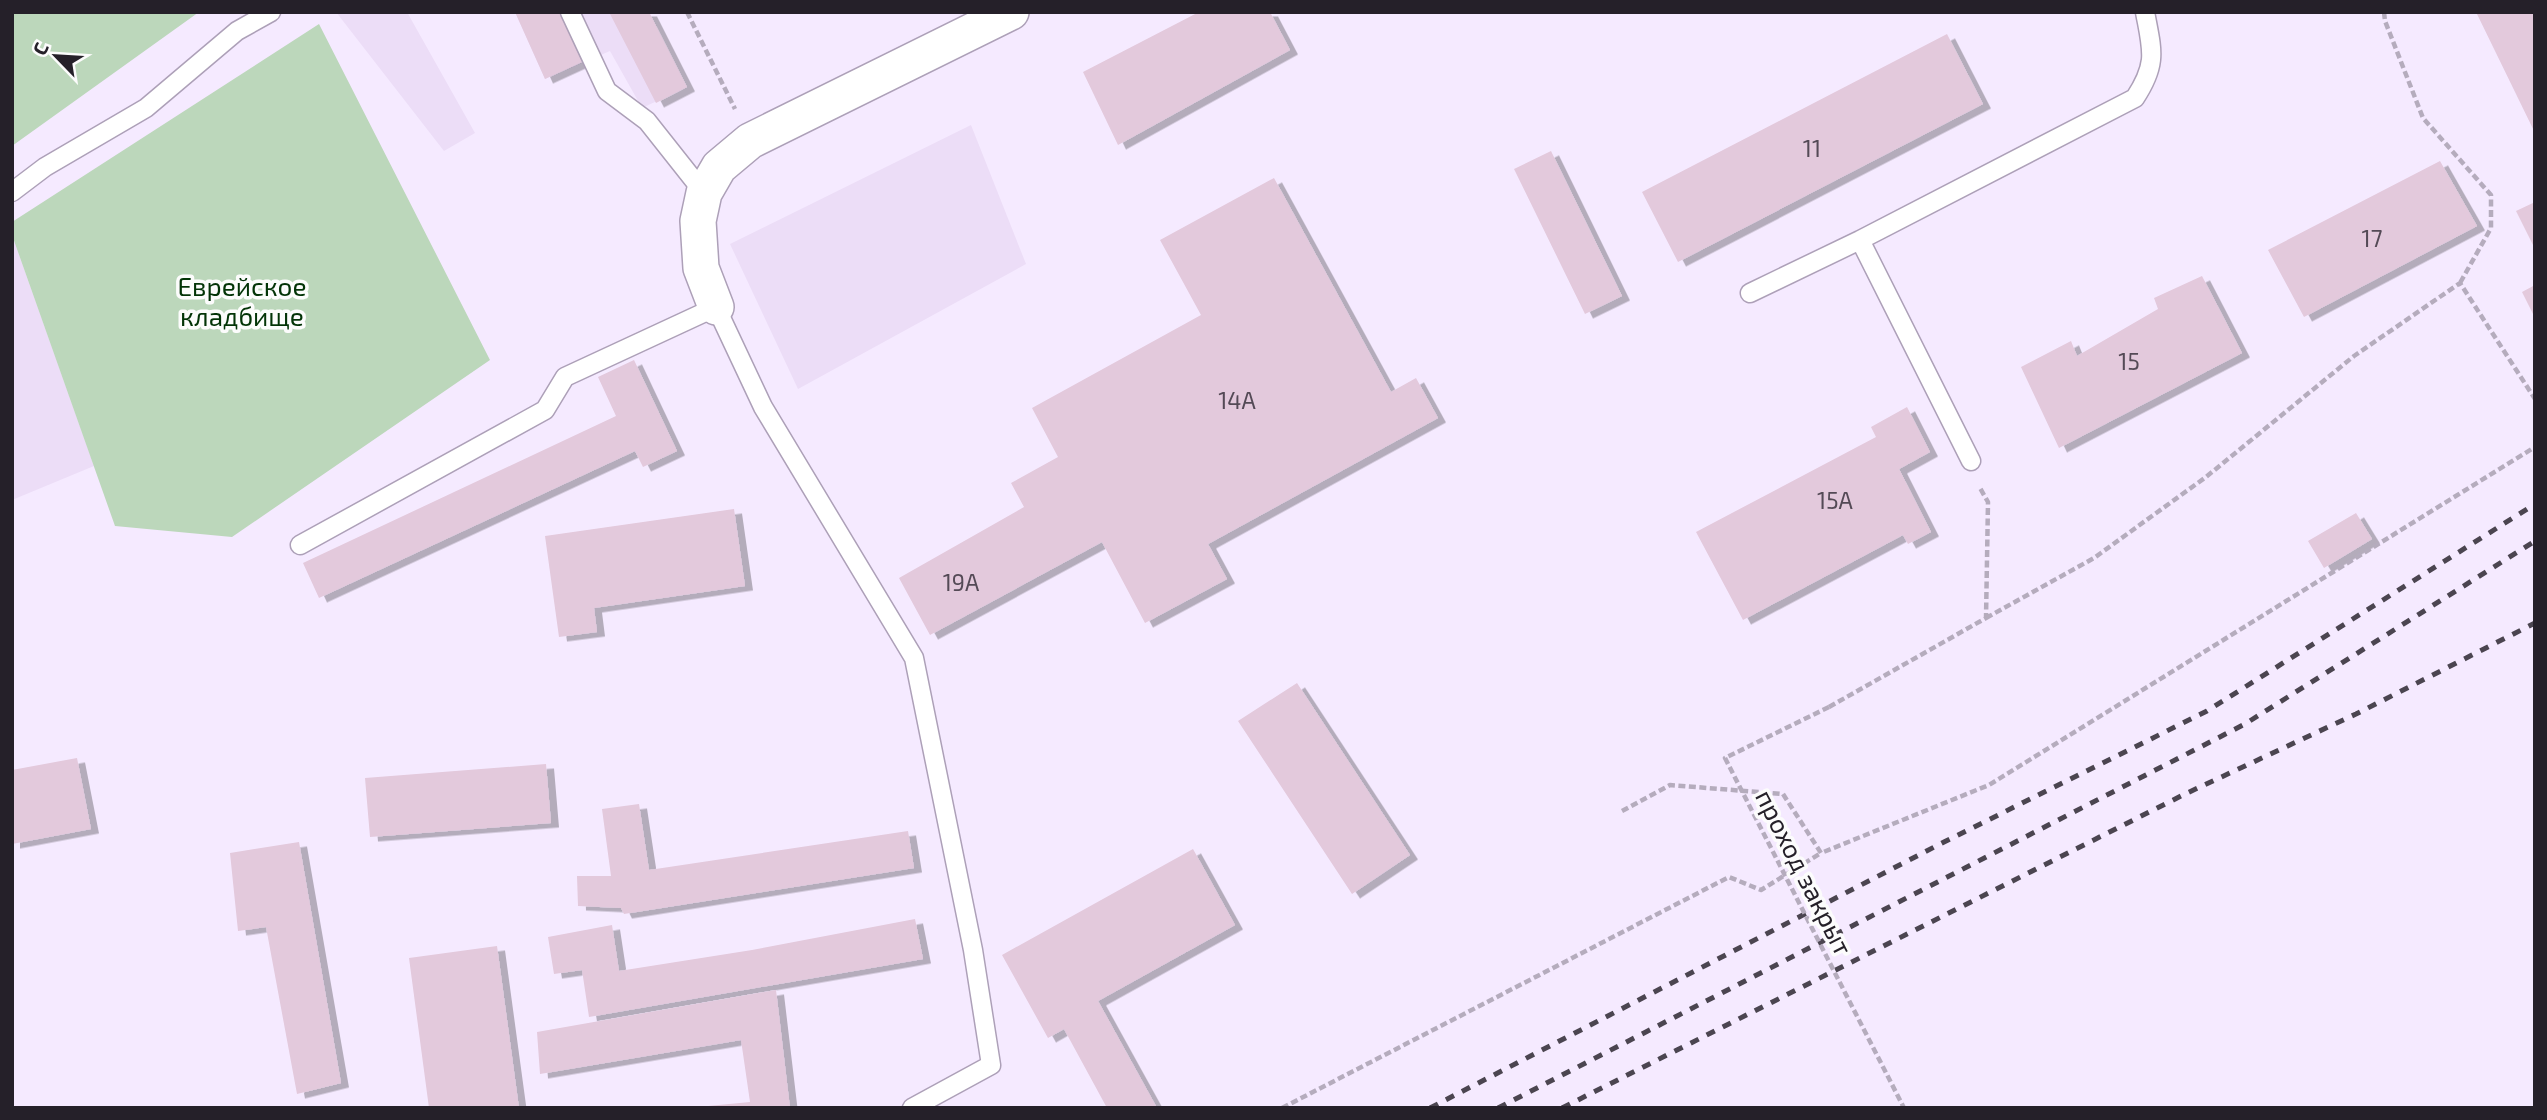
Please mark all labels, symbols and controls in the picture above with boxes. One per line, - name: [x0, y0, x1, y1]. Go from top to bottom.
- north arrow: [21, 21, 91, 91]
- text: С: [27, 39, 53, 59]
- house number: 11: [1803, 134, 1821, 162]
- house number: 17: [2362, 224, 2383, 252]
- park label: Еврейское кладбище: [178, 270, 306, 331]
- house number: 15: [2118, 347, 2140, 375]
- house number: 14А: [1218, 386, 1256, 414]
- house number: 15А: [1817, 486, 1854, 514]
- house number: 19А: [943, 568, 980, 596]
- street label: проход закрыт: [1750, 784, 1860, 960]

